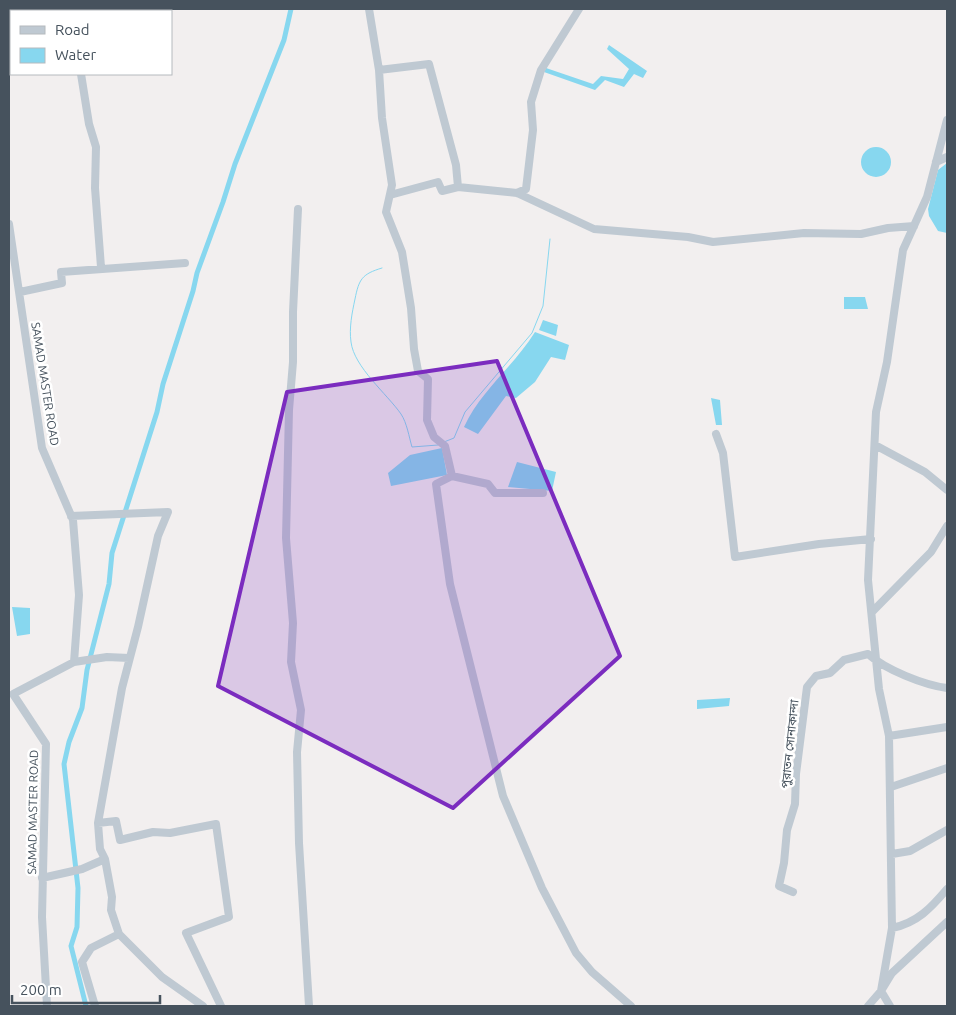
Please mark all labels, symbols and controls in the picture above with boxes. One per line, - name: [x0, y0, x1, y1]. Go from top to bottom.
- legend: [10, 10, 172, 75]
- text: Road: [55, 21, 90, 38]
- text: Water: [55, 46, 96, 63]
- street label: SAMAD MASTER ROAD: [29, 321, 62, 447]
- street label: পুরাতন সোনাকান্দা: [778, 698, 803, 789]
- street label: SAMAD MASTER ROAD: [25, 749, 40, 874]
- scale bar: [12, 972, 160, 1004]
- text: 200 m: [20, 981, 62, 998]

